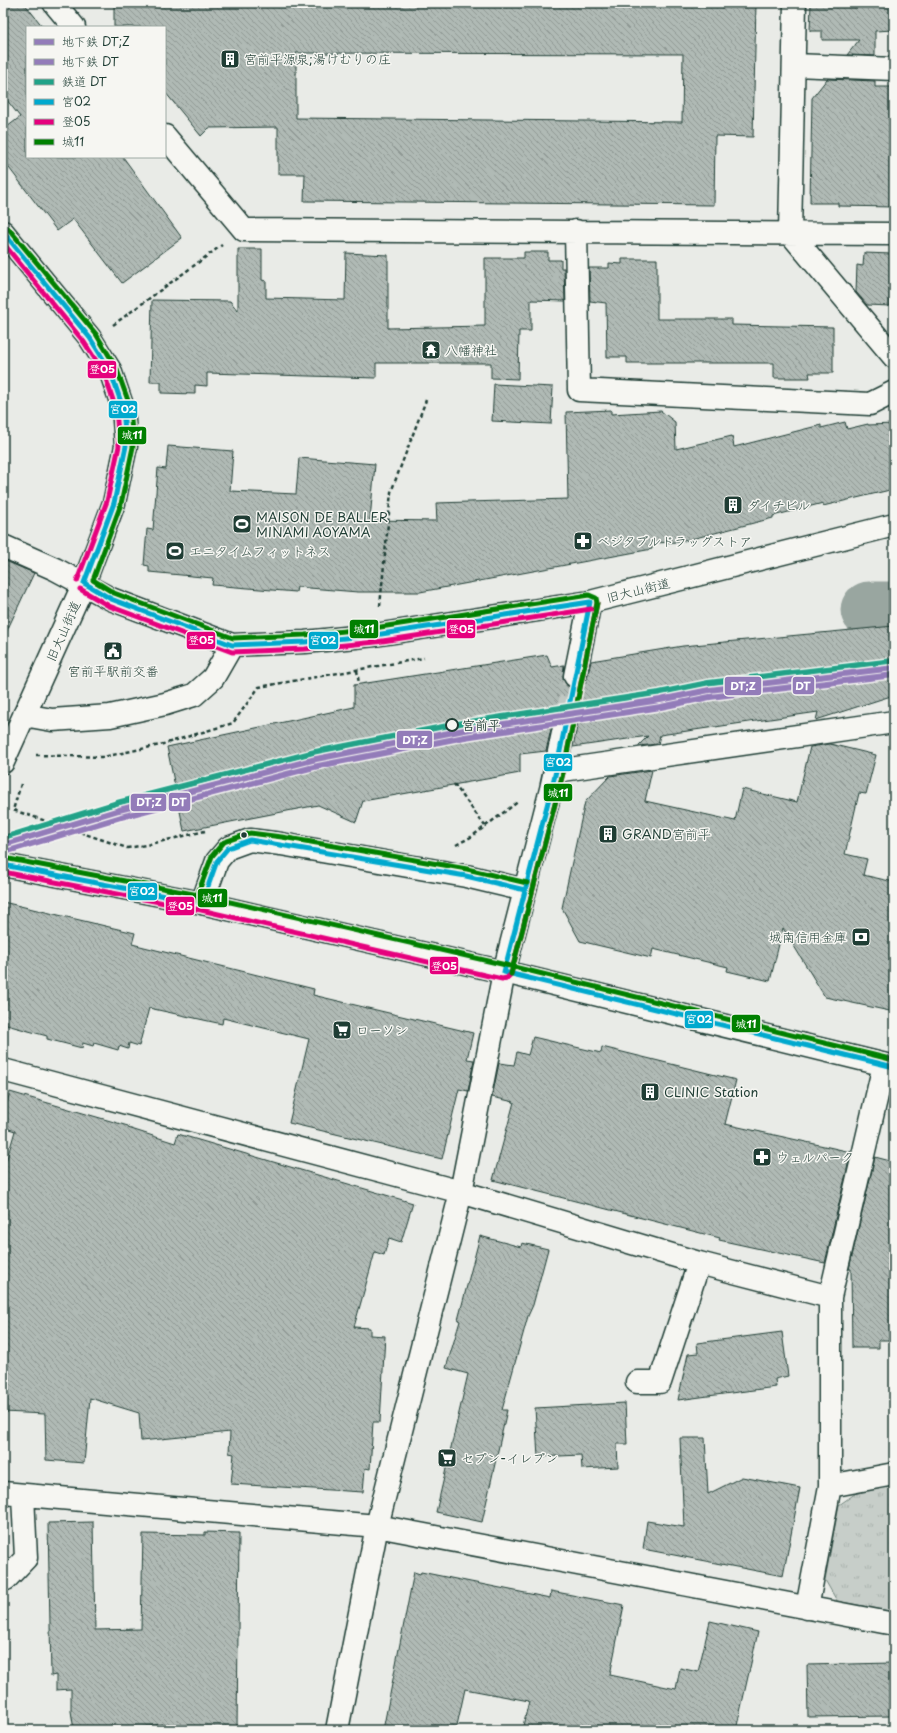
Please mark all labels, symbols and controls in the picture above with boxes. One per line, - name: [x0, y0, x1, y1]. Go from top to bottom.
- legend: [26, 26, 166, 158]
- text: 地下鉄 DT;Z: [62, 32, 130, 50]
- building icon: 宮前平源泉;湯けむりの庄: [219, 48, 241, 70]
- place label: 宮前平源泉;湯けむりの庄: [244, 49, 391, 68]
- text: 地下鉄 DT: [62, 52, 119, 70]
- text: 鉄道 DT: [62, 72, 107, 90]
- text: 宮02: [62, 92, 91, 110]
- text: 登05: [62, 112, 90, 130]
- text: 城11: [62, 132, 84, 150]
- temple icon: 八幡神社: [420, 339, 442, 361]
- place label: 八幡神社: [445, 340, 497, 359]
- line badge: 登05: [87, 360, 117, 379]
- text: 登05: [89, 360, 115, 377]
- line badge: 宮02: [108, 400, 138, 419]
- text: 宮02: [110, 400, 137, 417]
- line badge: 城11: [117, 426, 147, 445]
- text: 城11: [122, 426, 143, 443]
- building icon: ダイチビル: [722, 494, 744, 516]
- place label: ダイチビル: [747, 495, 810, 514]
- place label: MAISON DE BALLER MINAMI AOYAMA: [256, 507, 388, 541]
- sports icon: MAISON DE BALLER MINAMI AOYAMA: [231, 513, 253, 535]
- pharmacy icon: ベジタブルドラッグストア: [572, 530, 594, 552]
- place label: ベジタブルドラッグストア: [597, 531, 752, 550]
- sports icon: エニタイムフィットネス: [164, 540, 186, 562]
- place label: エニタイムフィットネス: [189, 541, 330, 560]
- street label: 旧大山街道: [604, 572, 672, 607]
- street label: 旧大山街道: [41, 597, 84, 664]
- line badge: 城11: [349, 619, 379, 639]
- line badge: 登05: [446, 619, 476, 639]
- text: 城11: [354, 620, 375, 637]
- text: 登05: [448, 620, 474, 637]
- line badge: 登05: [186, 631, 216, 650]
- text: 登05: [188, 631, 214, 648]
- line badge: 宮02: [308, 631, 339, 650]
- text: 宮02: [310, 631, 337, 648]
- public building icon: 宮前平駅前交番: [102, 640, 124, 662]
- place label: 宮前平駅前交番: [67, 661, 159, 680]
- line badge: DT;Z: [724, 676, 762, 696]
- line badge: DT: [792, 676, 815, 695]
- text: DT;Z: [730, 677, 756, 694]
- text: DT: [795, 677, 811, 694]
- place label: 宮前平: [462, 715, 501, 734]
- marker: 宮前平: [445, 718, 459, 732]
- line badge: DT;Z: [396, 730, 433, 749]
- text: DT;Z: [402, 731, 428, 748]
- line badge: 宮02: [543, 753, 573, 772]
- text: 宮02: [545, 753, 572, 770]
- line badge: 城11: [543, 783, 573, 802]
- text: 城11: [548, 784, 569, 801]
- line badge: DT: [168, 792, 191, 812]
- line badge: DT;Z: [130, 793, 167, 812]
- text: DT;Z: [136, 793, 162, 810]
- text: DT: [171, 793, 187, 810]
- building icon: GRAND宮前平: [597, 823, 619, 845]
- place label: GRAND宮前平: [622, 824, 711, 843]
- unlabelled marker: [239, 830, 249, 840]
- line badge: 宮02: [127, 882, 158, 901]
- text: 宮02: [129, 882, 156, 899]
- line badge: 城11: [197, 888, 228, 908]
- text: 城11: [202, 889, 223, 906]
- line badge: 登05: [165, 896, 195, 916]
- text: 登05: [167, 897, 193, 914]
- bank icon: 城南信用金庫: [850, 926, 872, 948]
- place label: 城南信用金庫: [769, 927, 847, 946]
- line badge: 登05: [429, 956, 459, 975]
- text: 登05: [431, 957, 457, 974]
- line badge: 宮02: [684, 1010, 714, 1029]
- text: 宮02: [686, 1010, 713, 1027]
- line badge: 城11: [731, 1014, 761, 1033]
- text: 城11: [736, 1015, 757, 1032]
- supermarket icon: ローソン: [331, 1019, 353, 1041]
- place label: ローソン: [356, 1020, 408, 1039]
- building icon: CLINIC Station: [639, 1081, 661, 1103]
- place label: CLINIC Station: [664, 1082, 758, 1101]
- pharmacy icon: ウェルパーク: [751, 1146, 773, 1168]
- place label: ウェルパーク: [776, 1147, 854, 1166]
- supermarket icon: セブン-イレブン: [436, 1447, 458, 1469]
- place label: セブン-イレブン: [461, 1448, 558, 1467]

